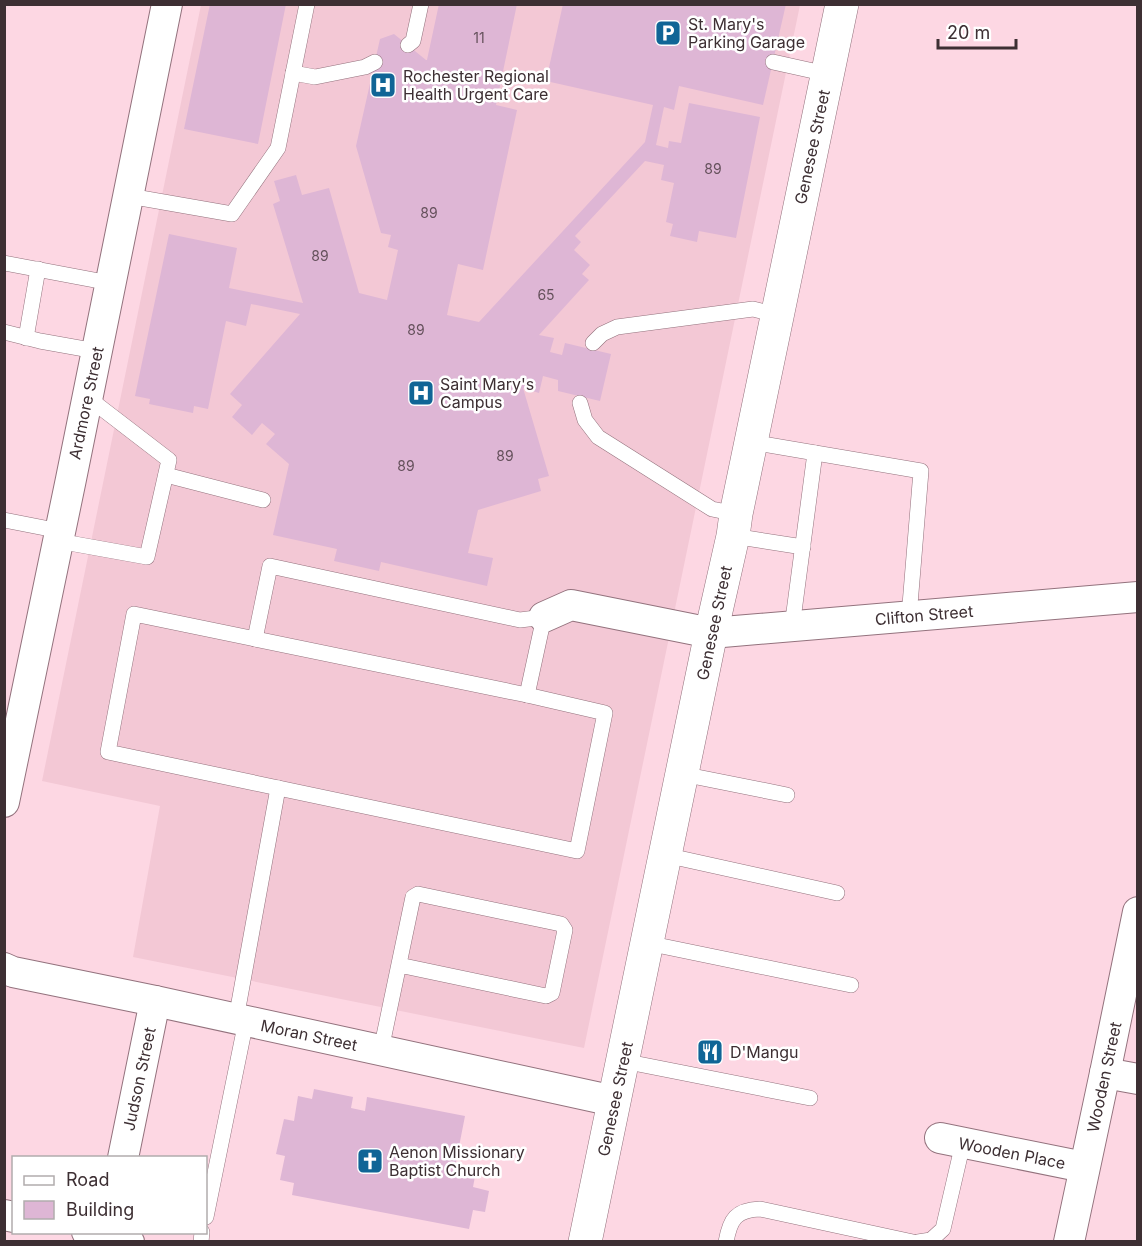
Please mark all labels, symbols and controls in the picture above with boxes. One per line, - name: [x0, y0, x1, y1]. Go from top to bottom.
- scale bar: [938, 12, 1016, 50]
- place label: St. Mary's Parking Garage: [688, 14, 805, 52]
- parking icon: St. Mary's Parking Garage: [653, 18, 683, 48]
- text: 20 m: [947, 22, 990, 43]
- house number: 11: [473, 29, 485, 46]
- place label: Rochester Regional Health Urgent Care: [403, 66, 549, 104]
- hospital icon: Rochester Regional Health Urgent Care: [368, 70, 398, 100]
- street label: Genesee Street: [790, 88, 834, 206]
- house number: 89: [704, 160, 722, 177]
- house number: 89: [420, 204, 438, 221]
- house number: 89: [311, 247, 329, 264]
- house number: 65: [537, 286, 555, 303]
- house number: 89: [407, 321, 425, 338]
- street label: Ardmore Street: [64, 345, 108, 461]
- place label: Saint Mary's Campus: [440, 374, 534, 412]
- hospital icon: Saint Mary's Campus: [406, 378, 436, 408]
- house number: 89: [496, 447, 514, 464]
- house number: 89: [397, 457, 415, 474]
- street label: Genesee Street: [692, 564, 736, 682]
- street label: Clifton Street: [874, 601, 974, 629]
- street label: Moran Street: [259, 1015, 359, 1055]
- street label: Wooden Street: [1083, 1020, 1125, 1134]
- street label: Judson Street: [118, 1025, 160, 1133]
- restaurant icon: D'Mangu: [695, 1037, 725, 1067]
- street label: Genesee Street: [593, 1040, 637, 1158]
- place label: D'Mangu: [730, 1042, 799, 1062]
- street label: Wooden Place: [957, 1133, 1067, 1173]
- place label: Aenon Missionary Baptist Church: [389, 1142, 525, 1180]
- church icon: Aenon Missionary Baptist Church: [355, 1146, 385, 1176]
- legend: [12, 1156, 207, 1234]
- text: Road: [66, 1169, 109, 1190]
- text: Building: [66, 1199, 134, 1220]

